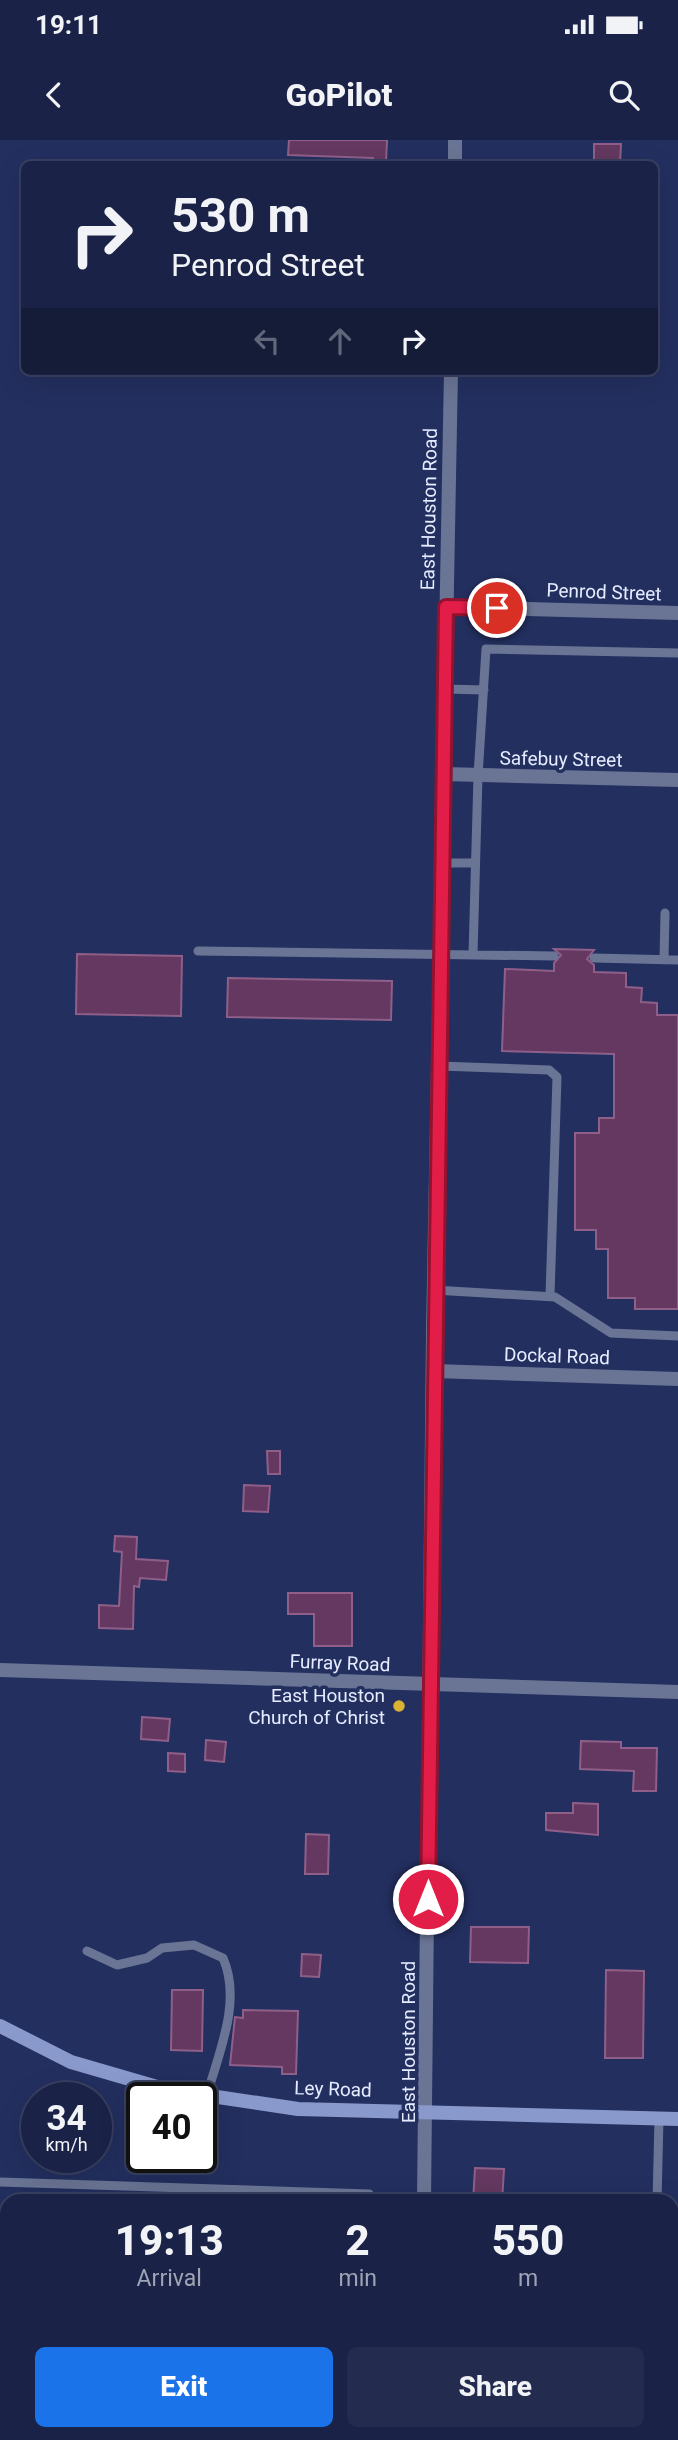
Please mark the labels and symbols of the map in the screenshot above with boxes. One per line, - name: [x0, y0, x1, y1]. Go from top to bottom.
- street label: East Houston Road: [416, 428, 442, 590]
- pin: [467, 578, 527, 638]
- street label: Penrod Street: [546, 578, 662, 606]
- street label: Safebuy Street: [499, 746, 623, 772]
- street label: Dockal Road: [504, 1343, 610, 1369]
- street label: Furray Road: [289, 1650, 391, 1676]
- place label: East Houston Church of Christ: [248, 1684, 385, 1729]
- marker: East Houston Church of Christ: [391, 1698, 407, 1714]
- position arrow: [391, 1862, 465, 1936]
- street label: East Houston Road: [397, 1961, 420, 2123]
- street label: Ley Road: [294, 2076, 372, 2102]
- speed limit sign: 40: [126, 2082, 217, 2173]

